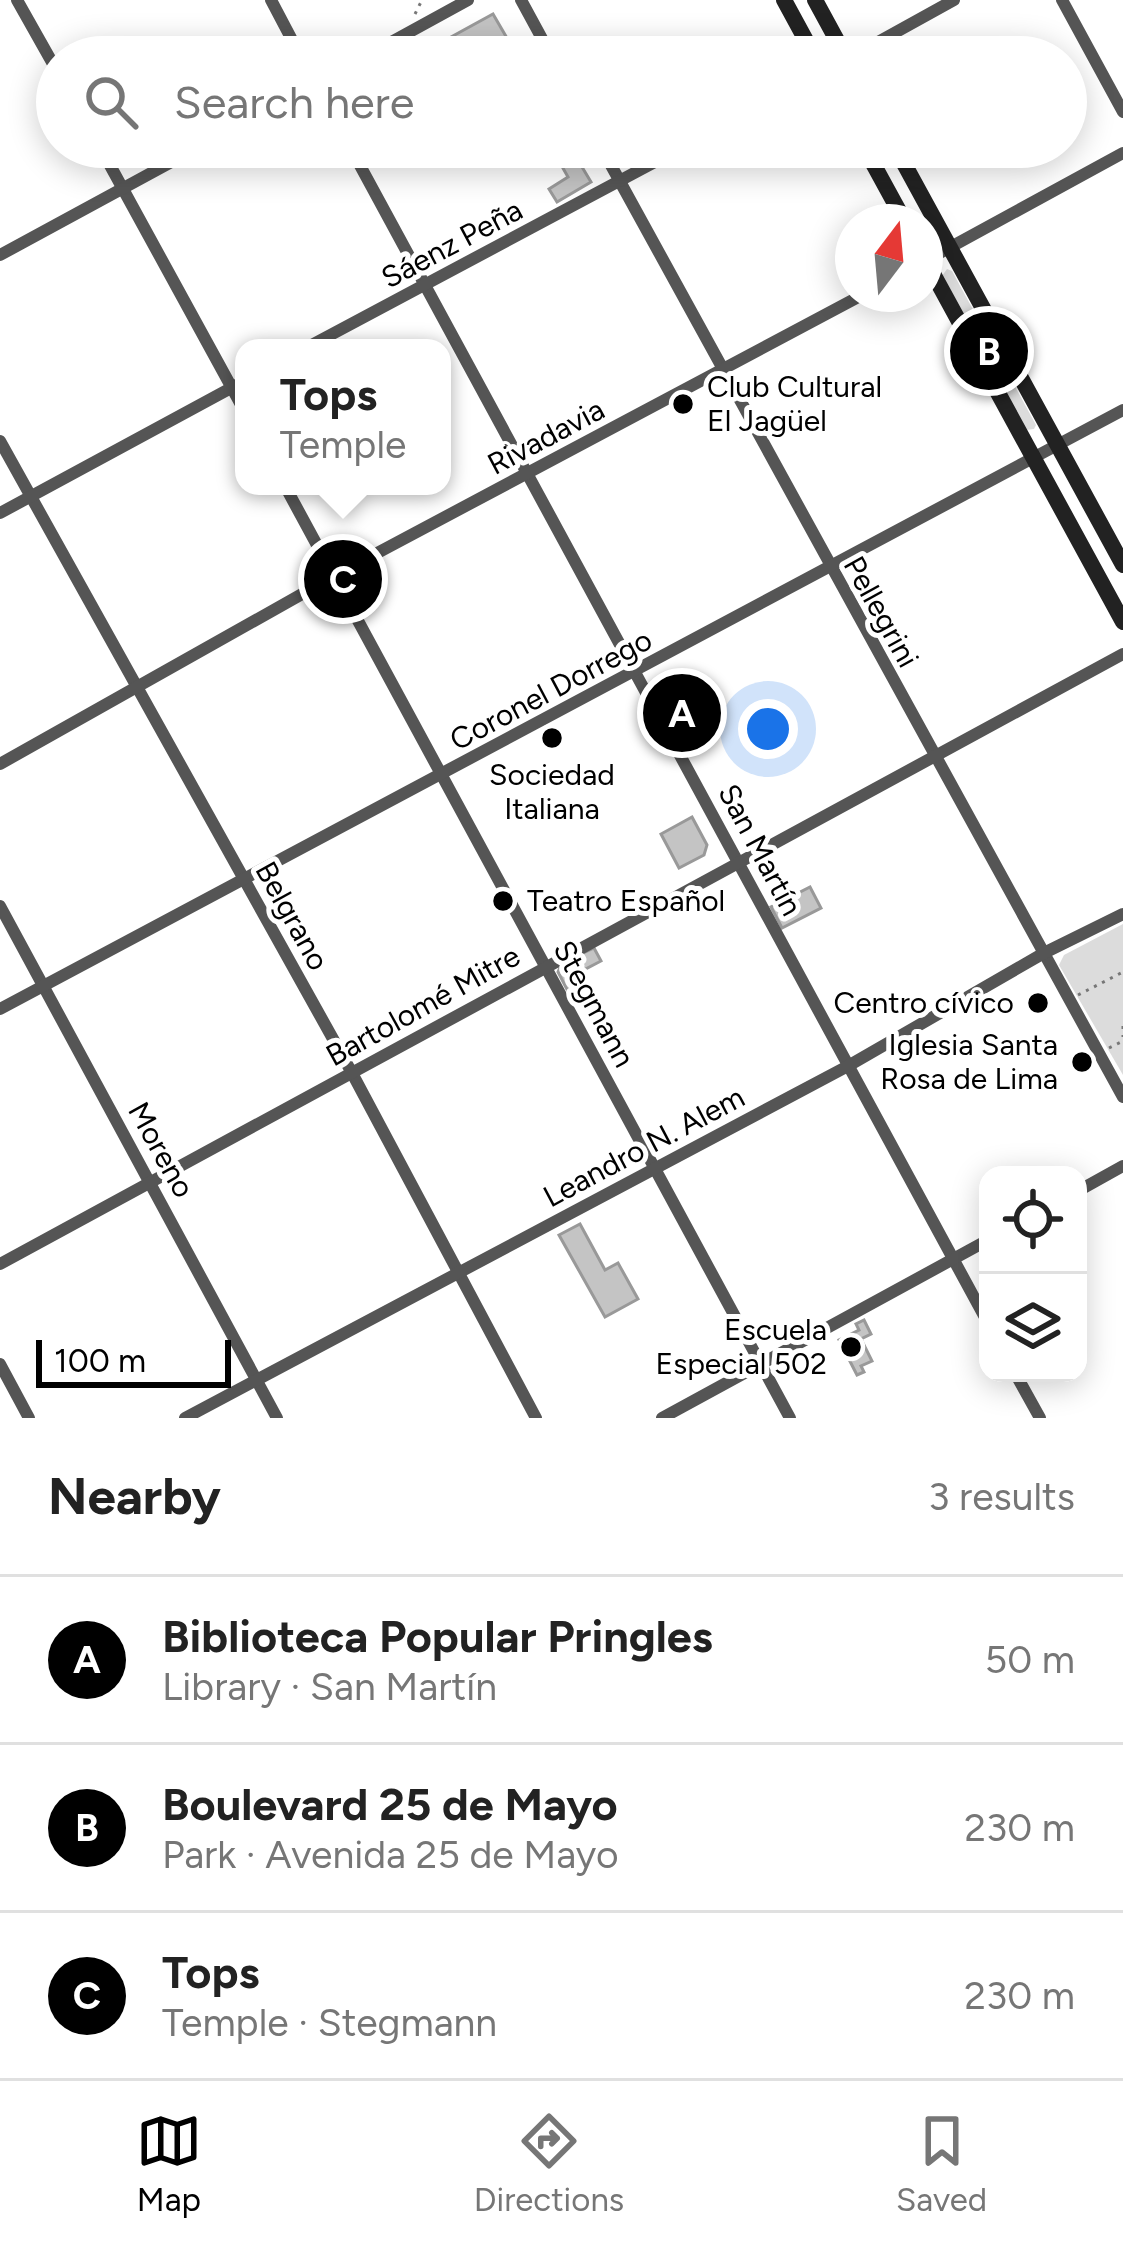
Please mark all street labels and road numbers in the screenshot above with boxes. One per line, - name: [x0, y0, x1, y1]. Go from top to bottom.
- street label: Sáenz Peña: [375, 191, 529, 296]
- street label: Rivadavia: [481, 390, 610, 483]
- street label: Pellegrini: [836, 550, 927, 674]
- street label: Coronel Dorrego: [443, 621, 658, 758]
- street label: San Martín: [710, 778, 811, 922]
- street label: Belgrano: [248, 855, 337, 977]
- street label: Stegmann: [546, 934, 643, 1073]
- street label: Bartolomé Mitre: [319, 937, 526, 1074]
- street label: Leandro N. Alem: [537, 1078, 751, 1215]
- street label: Moreno: [120, 1096, 203, 1204]

